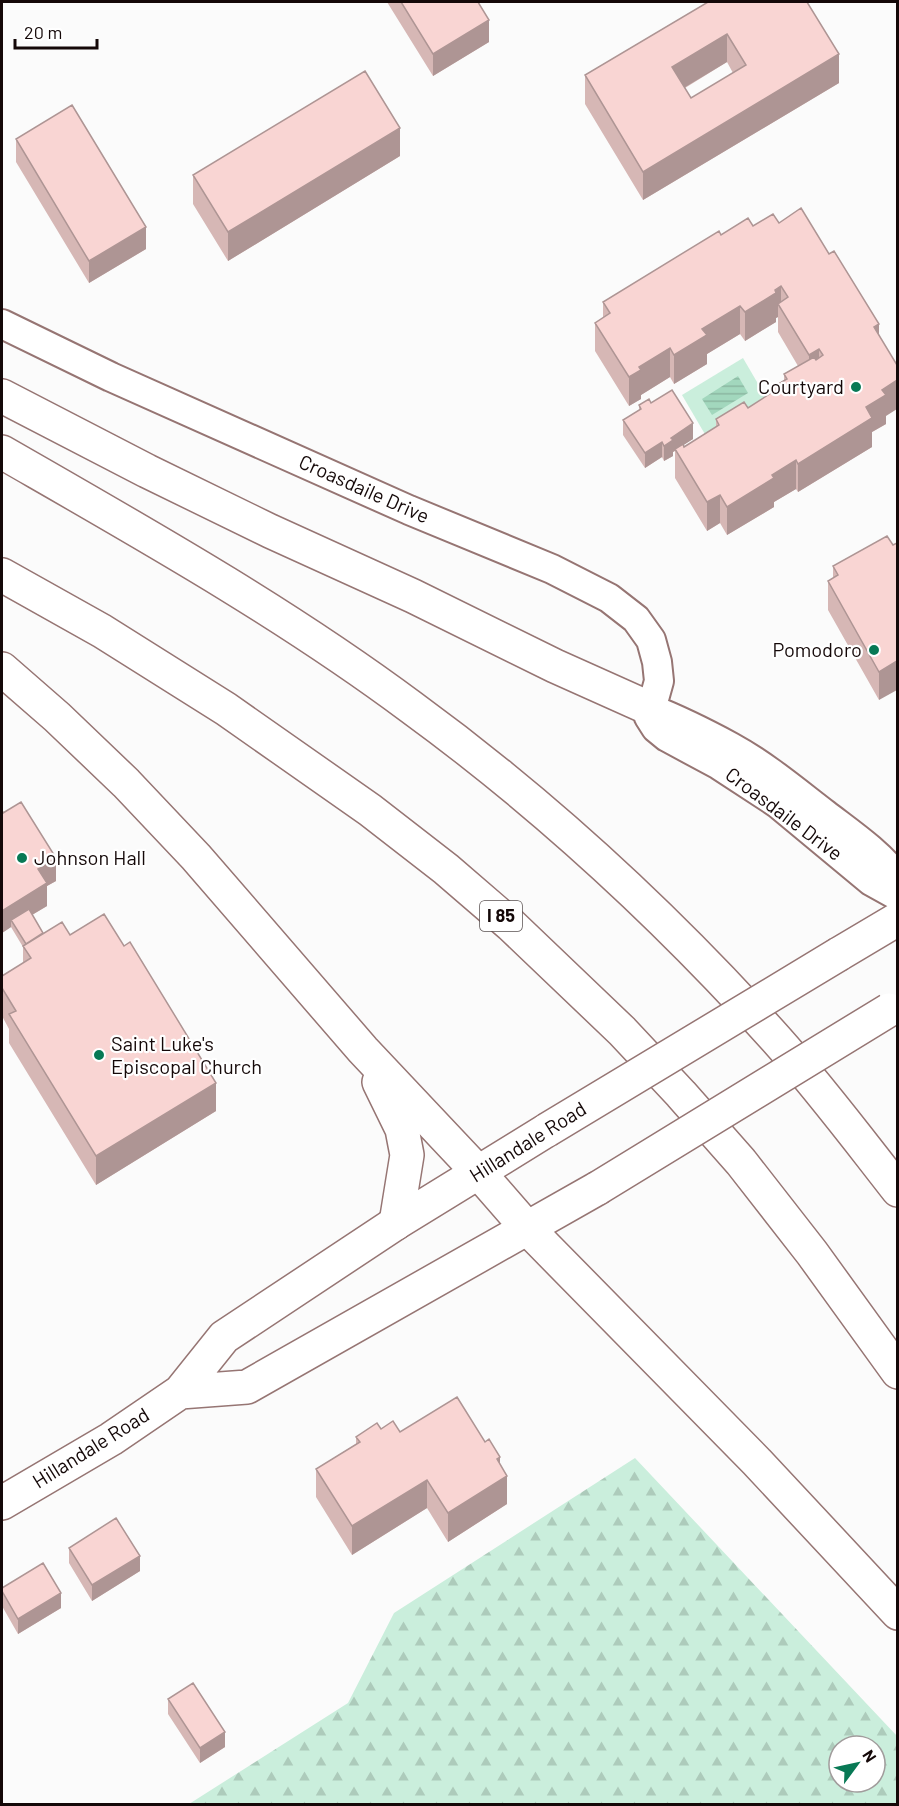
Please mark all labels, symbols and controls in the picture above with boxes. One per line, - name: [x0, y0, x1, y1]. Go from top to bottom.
- scale bar: [15, 12, 98, 50]
- text: 20 m: [24, 21, 62, 43]
- place label: Courtyard: [758, 374, 844, 398]
- marker: Courtyard: [849, 380, 863, 394]
- street label: Croasdaile Drive: [296, 449, 433, 528]
- place label: Pomodoro: [772, 637, 862, 661]
- marker: Pomodoro: [867, 643, 881, 657]
- street label: Croasdaile Drive: [721, 761, 848, 865]
- place label: Johnson Hall: [34, 845, 146, 869]
- marker: Johnson Hall: [15, 851, 29, 865]
- road number: I 85: [480, 901, 522, 931]
- place label: Saint Luke's Episcopal Church: [111, 1031, 262, 1078]
- marker: Saint Luke's Episcopal Church: [92, 1048, 106, 1062]
- street label: Hillandale Road: [465, 1096, 590, 1187]
- street label: Hillandale Road: [28, 1402, 153, 1493]
- north arrow: [827, 1734, 887, 1794]
- text: N: [859, 1746, 881, 1765]

